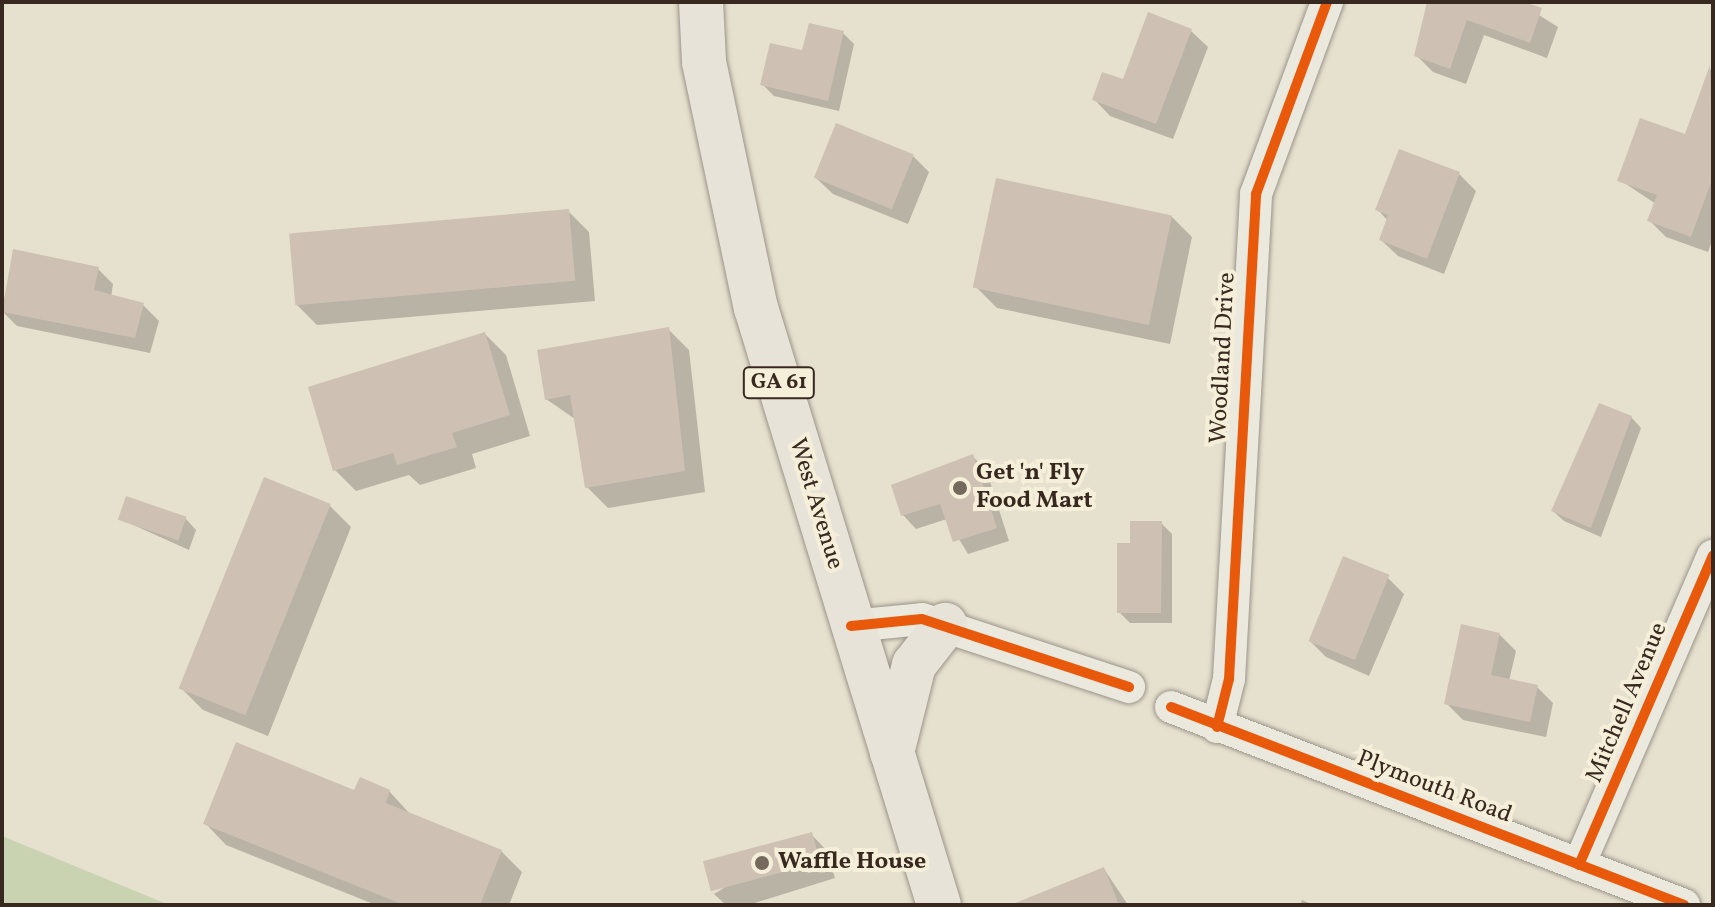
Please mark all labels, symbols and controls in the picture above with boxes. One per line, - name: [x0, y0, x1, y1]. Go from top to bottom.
- street label: Woodland Drive: [1205, 272, 1243, 444]
- road number: GA 61: [741, 365, 817, 401]
- street label: West Avenue: [781, 435, 849, 573]
- place label: Get 'n' Fly Food Mart: [976, 460, 1093, 516]
- marker: Get 'n' Fly Food Mart: [951, 479, 969, 497]
- street label: Mitchell Avenue: [1581, 619, 1675, 787]
- street label: Plymouth Road: [1353, 745, 1515, 831]
- place label: Waffle House: [778, 849, 926, 877]
- marker: Waffle House: [753, 854, 771, 872]

